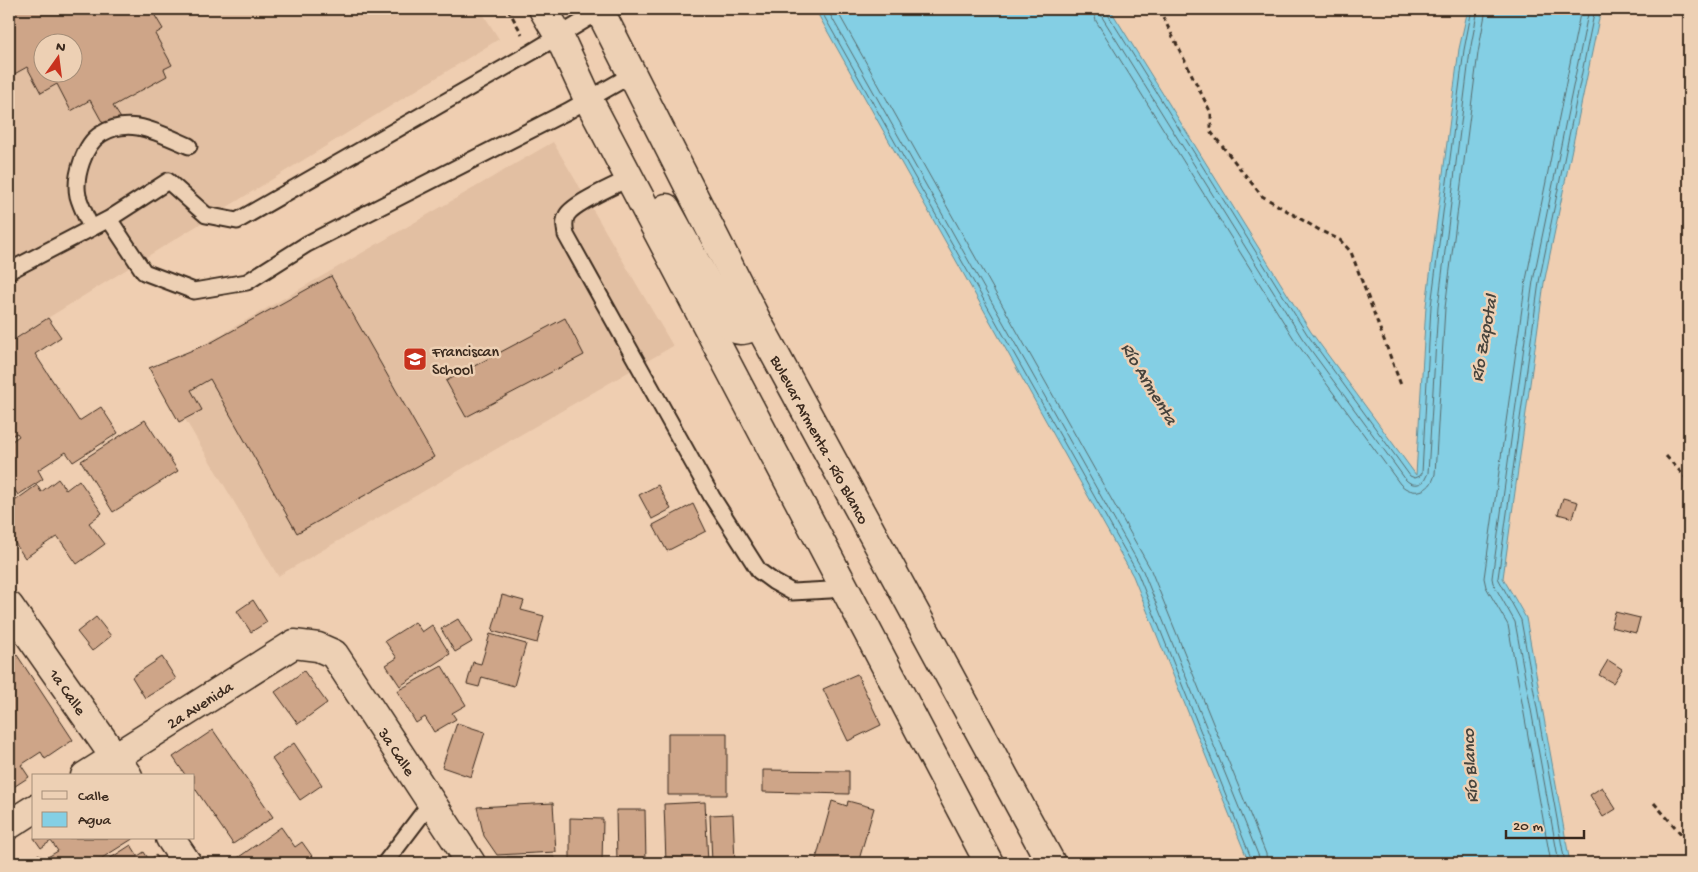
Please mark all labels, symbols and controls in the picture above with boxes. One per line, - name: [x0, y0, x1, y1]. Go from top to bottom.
- north arrow: [32, 32, 82, 82]
- text: N: [54, 38, 67, 57]
- water label: Río Zapotal: [1467, 292, 1504, 384]
- water label: Río Armenta: [1115, 339, 1181, 430]
- place label: Franciscan School: [431, 344, 499, 381]
- school or university icon: Franciscan School: [402, 346, 428, 372]
- street label: Bulevar Armenta - Río Blanco: [764, 352, 871, 528]
- street label: 1a Calle: [42, 666, 89, 721]
- street label: 2a Avenida: [164, 678, 239, 735]
- street label: 3a Calle: [371, 724, 418, 781]
- water label: Río Blanco: [1459, 728, 1484, 803]
- legend: [32, 774, 195, 840]
- text: Calle: [78, 788, 109, 806]
- scale bar: [1506, 807, 1583, 839]
- text: Agua: [78, 812, 111, 830]
- text: 20 m: [1513, 818, 1543, 836]

